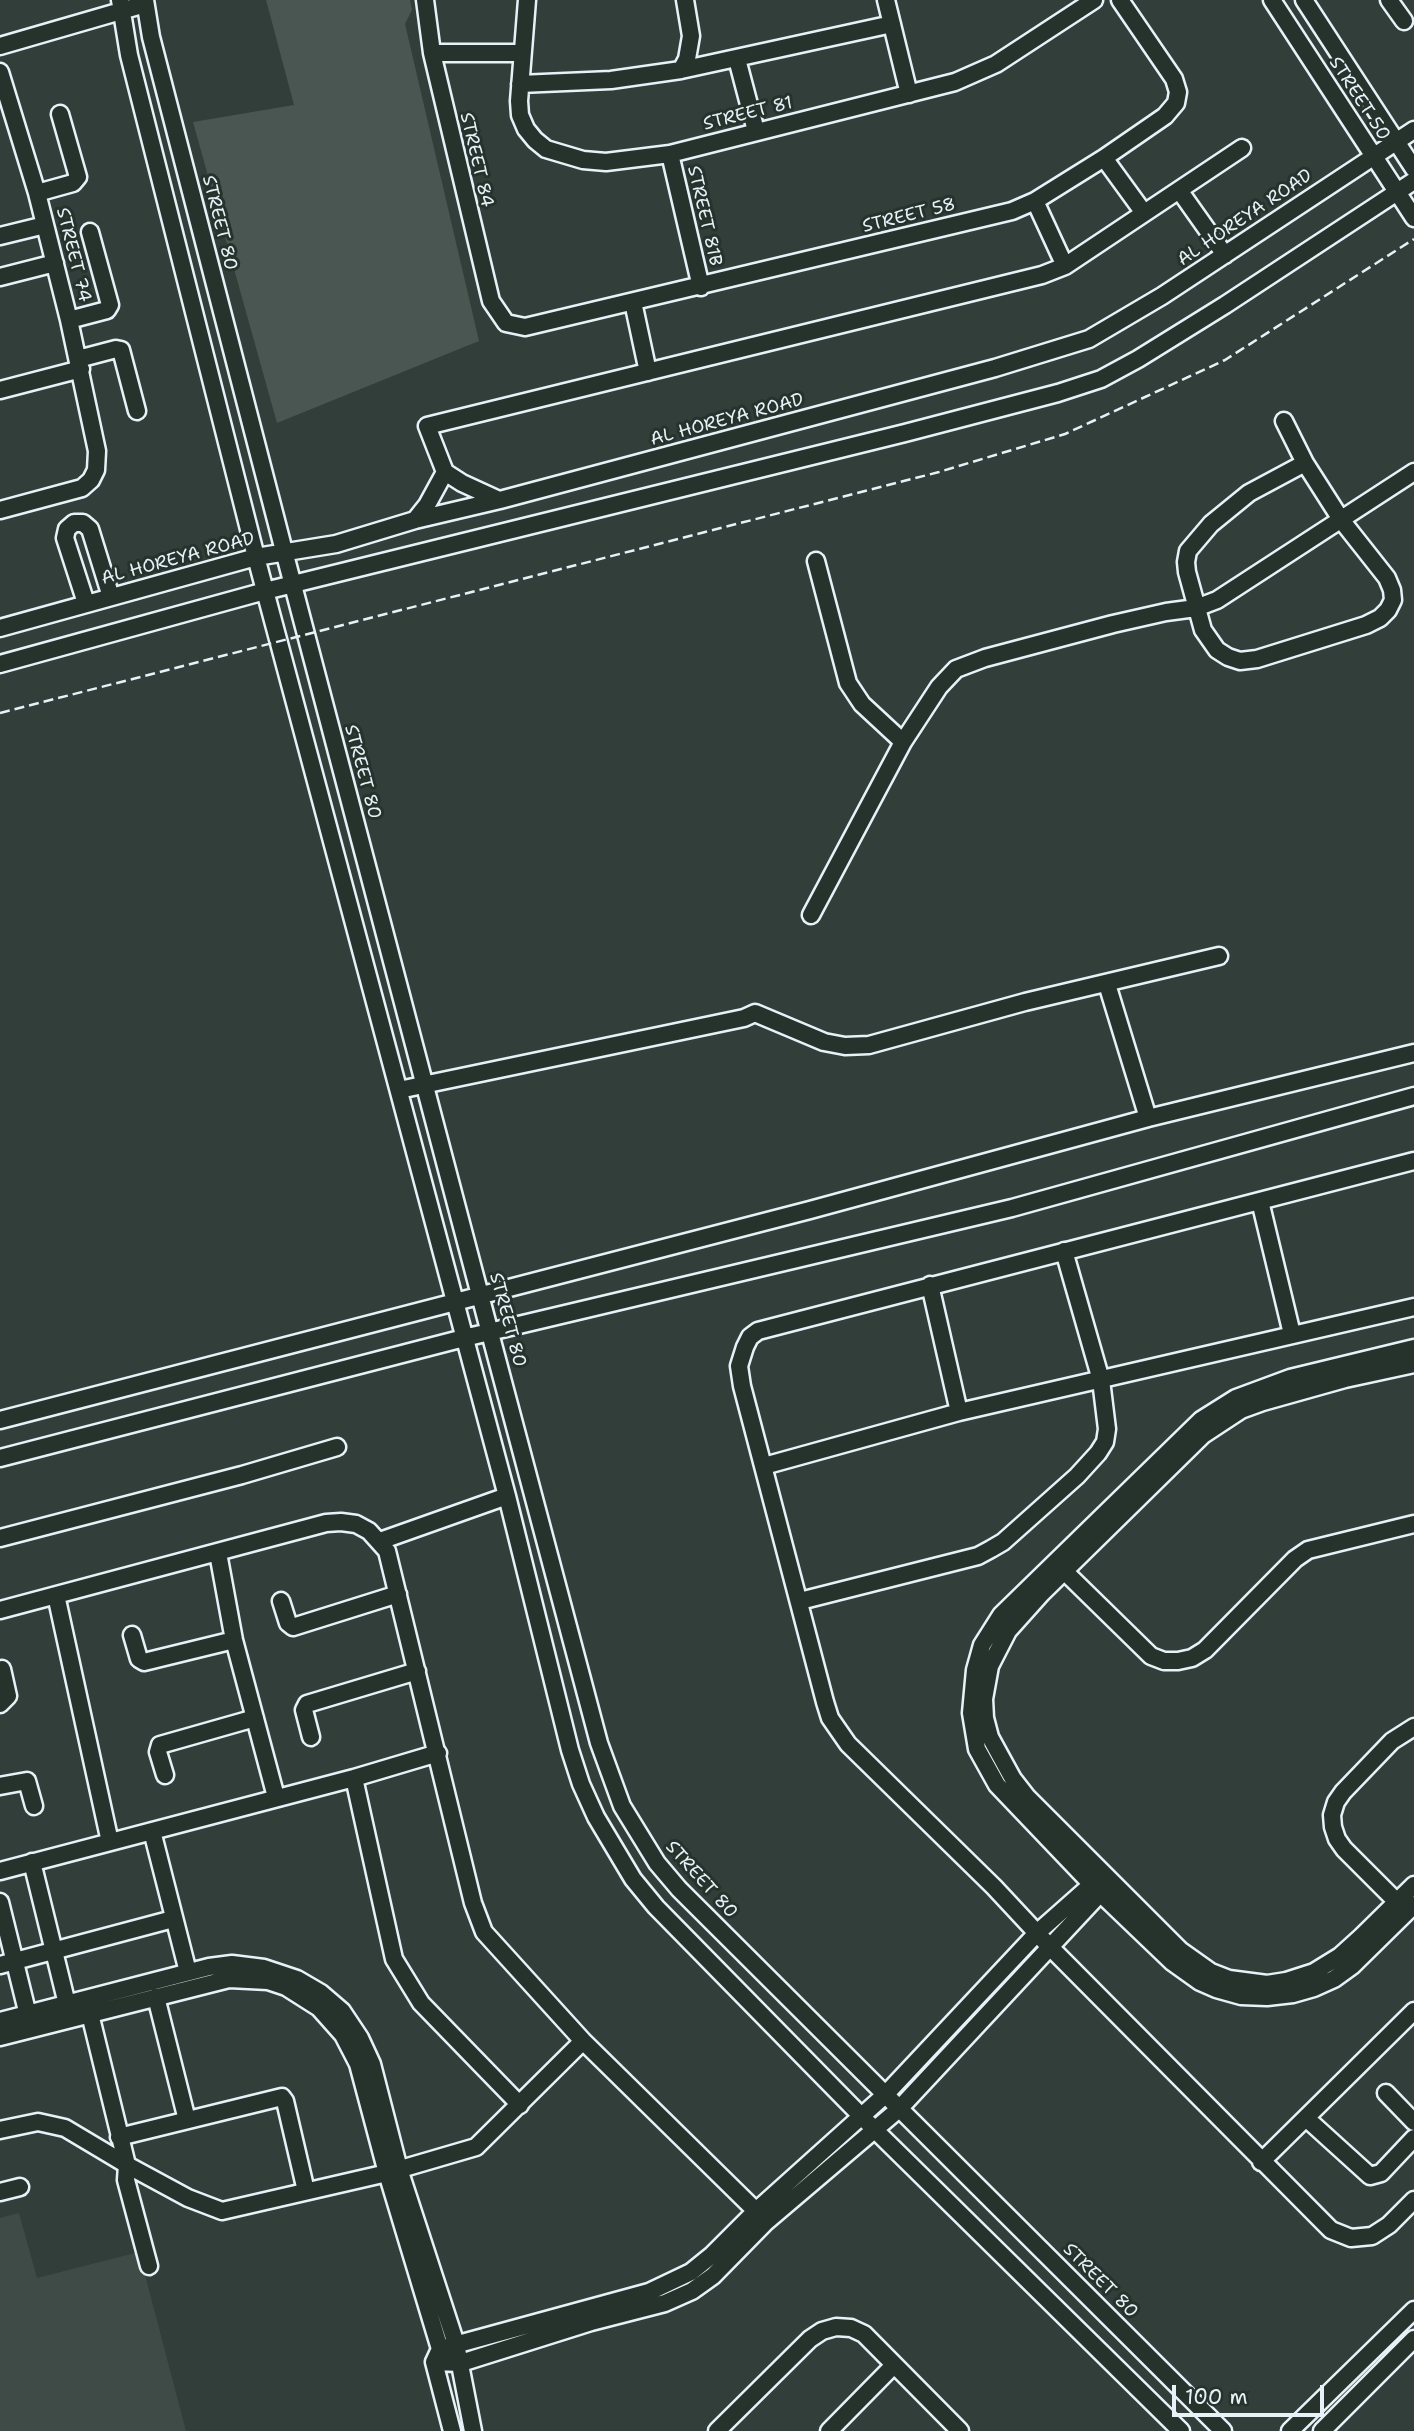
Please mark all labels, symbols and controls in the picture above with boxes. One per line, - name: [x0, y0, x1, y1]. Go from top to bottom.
- street label: STREET 50: [1324, 53, 1394, 145]
- street label: STREET 81: [701, 92, 795, 136]
- street label: STREET 84: [455, 111, 497, 209]
- street label: STREET 81B: [682, 164, 726, 268]
- street label: AL HOREYA ROAD: [1174, 165, 1316, 271]
- street label: STREET 80: [197, 173, 241, 273]
- street label: STREET 58: [860, 194, 958, 238]
- street label: STREET 74: [51, 206, 95, 304]
- street label: AL HOREYA ROAD: [648, 389, 806, 451]
- street label: AL HOREYA ROAD: [99, 528, 257, 590]
- street label: STREET 80: [339, 722, 385, 822]
- street label: STREET 80: [484, 1270, 530, 1370]
- street label: STREET 80: [661, 1837, 741, 1923]
- street label: STREET 80: [1058, 2239, 1142, 2323]
- scale bar: [1176, 2372, 1328, 2416]
- text: 100 m: [1185, 2383, 1248, 2411]

